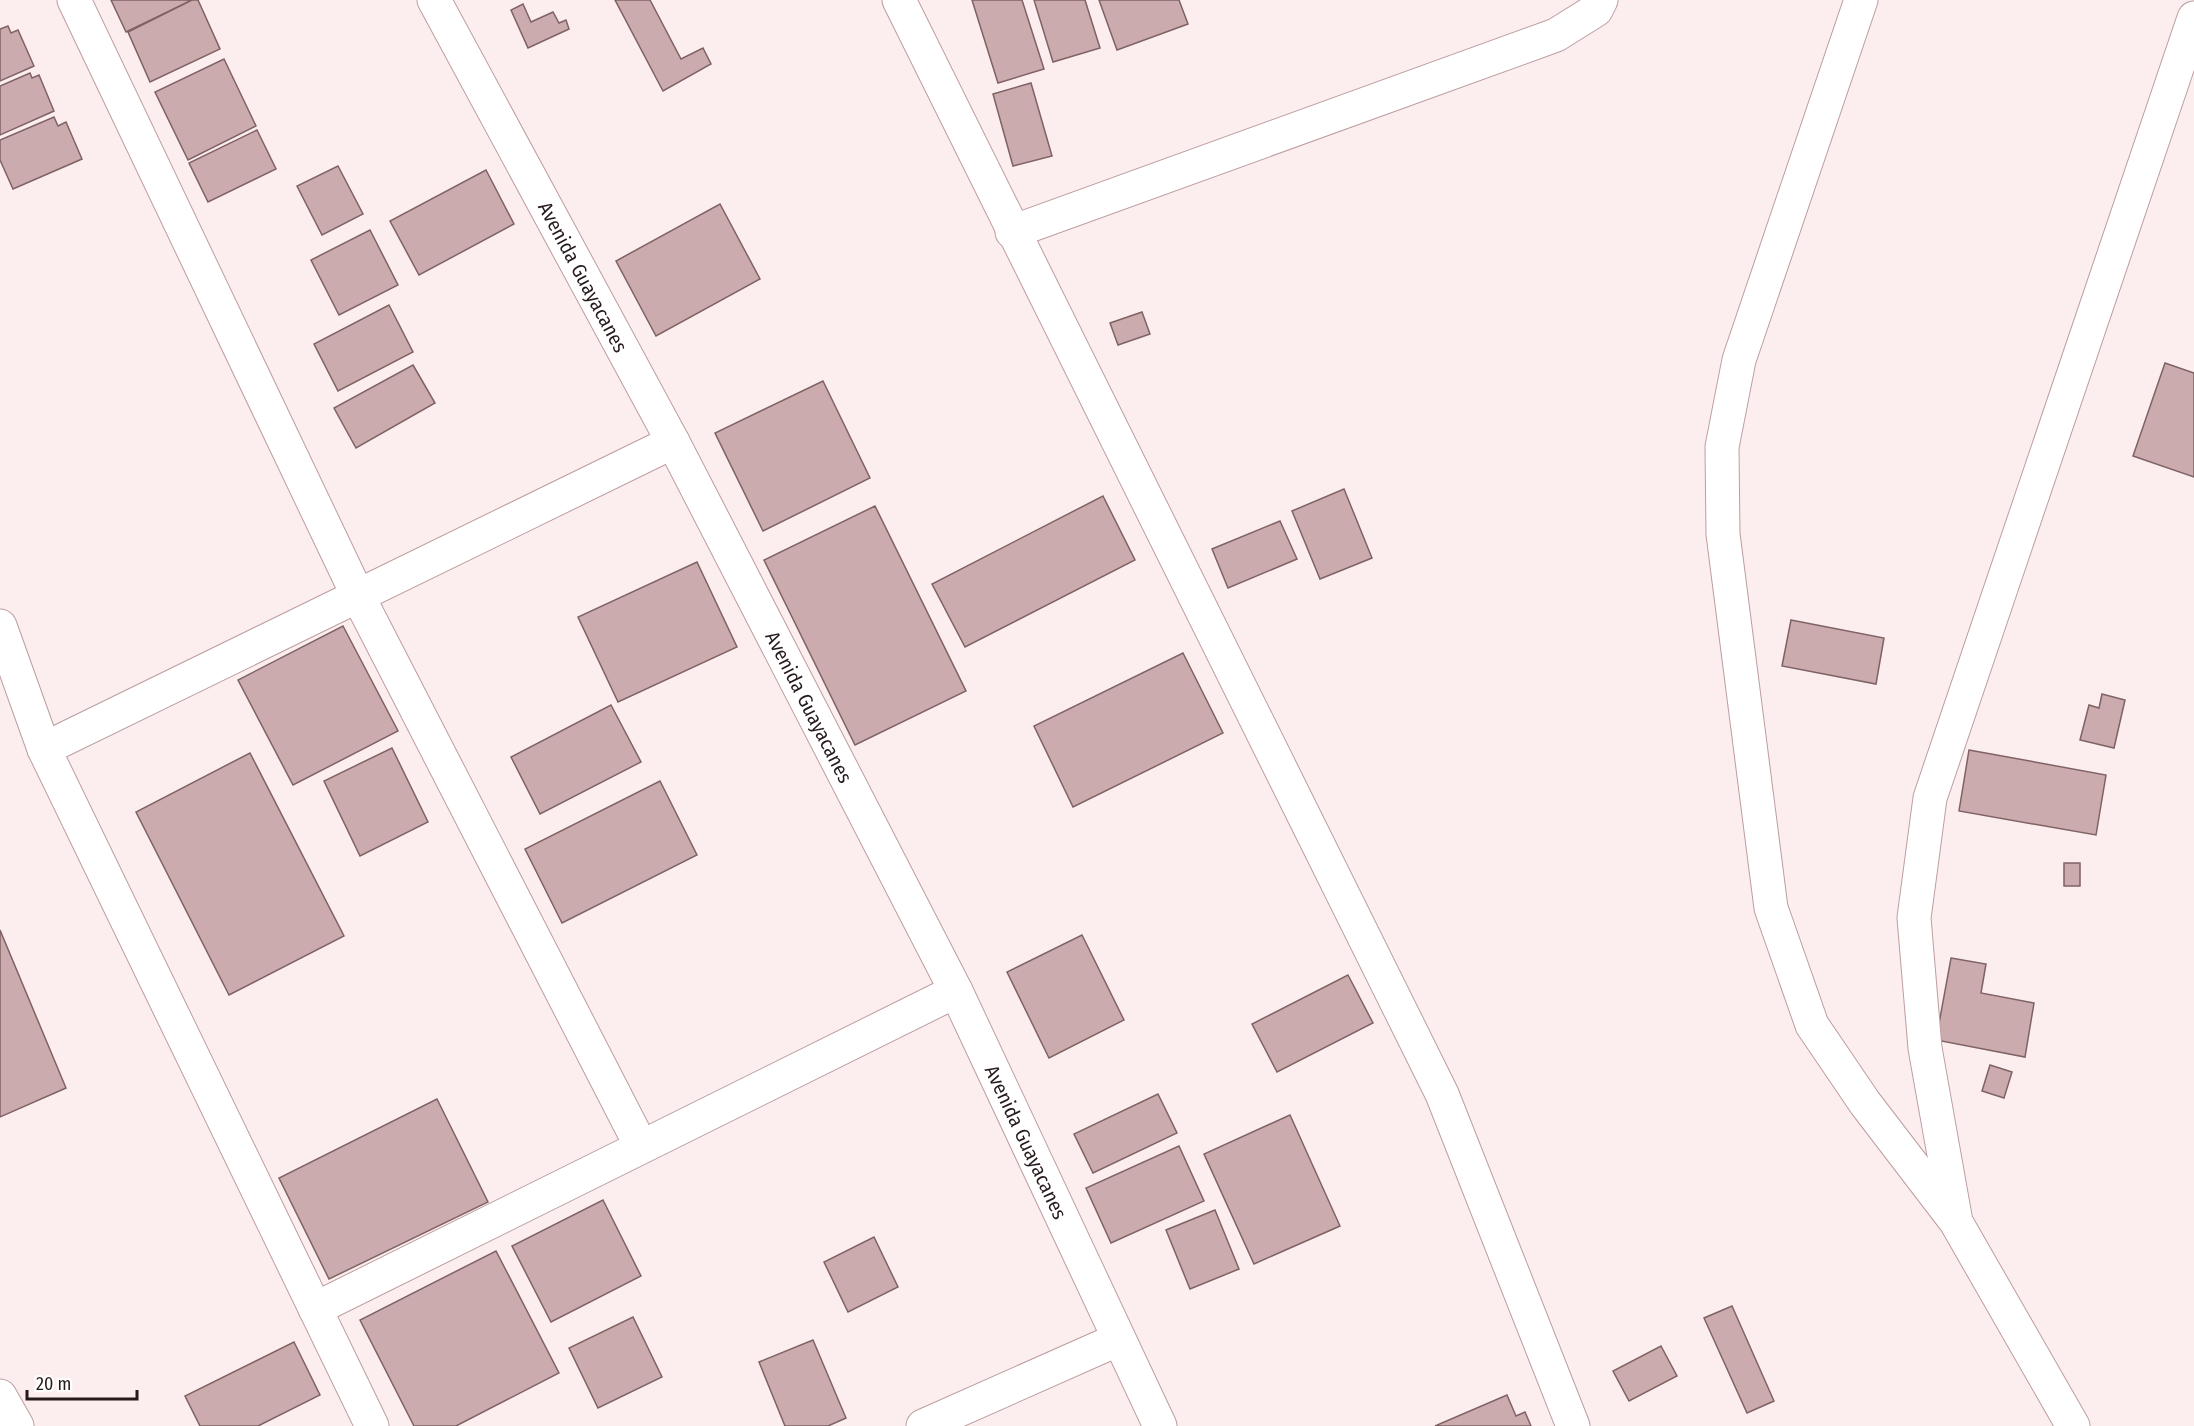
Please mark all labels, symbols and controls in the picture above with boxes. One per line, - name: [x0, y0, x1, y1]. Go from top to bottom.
- street label: Avenida Guayacanes: [533, 198, 633, 356]
- street label: Avenida Guayacanes: [760, 627, 858, 787]
- street label: Avenida Guayacanes: [980, 1061, 1072, 1223]
- scale bar: [27, 1363, 136, 1401]
- text: 20 m: [36, 1373, 71, 1395]

